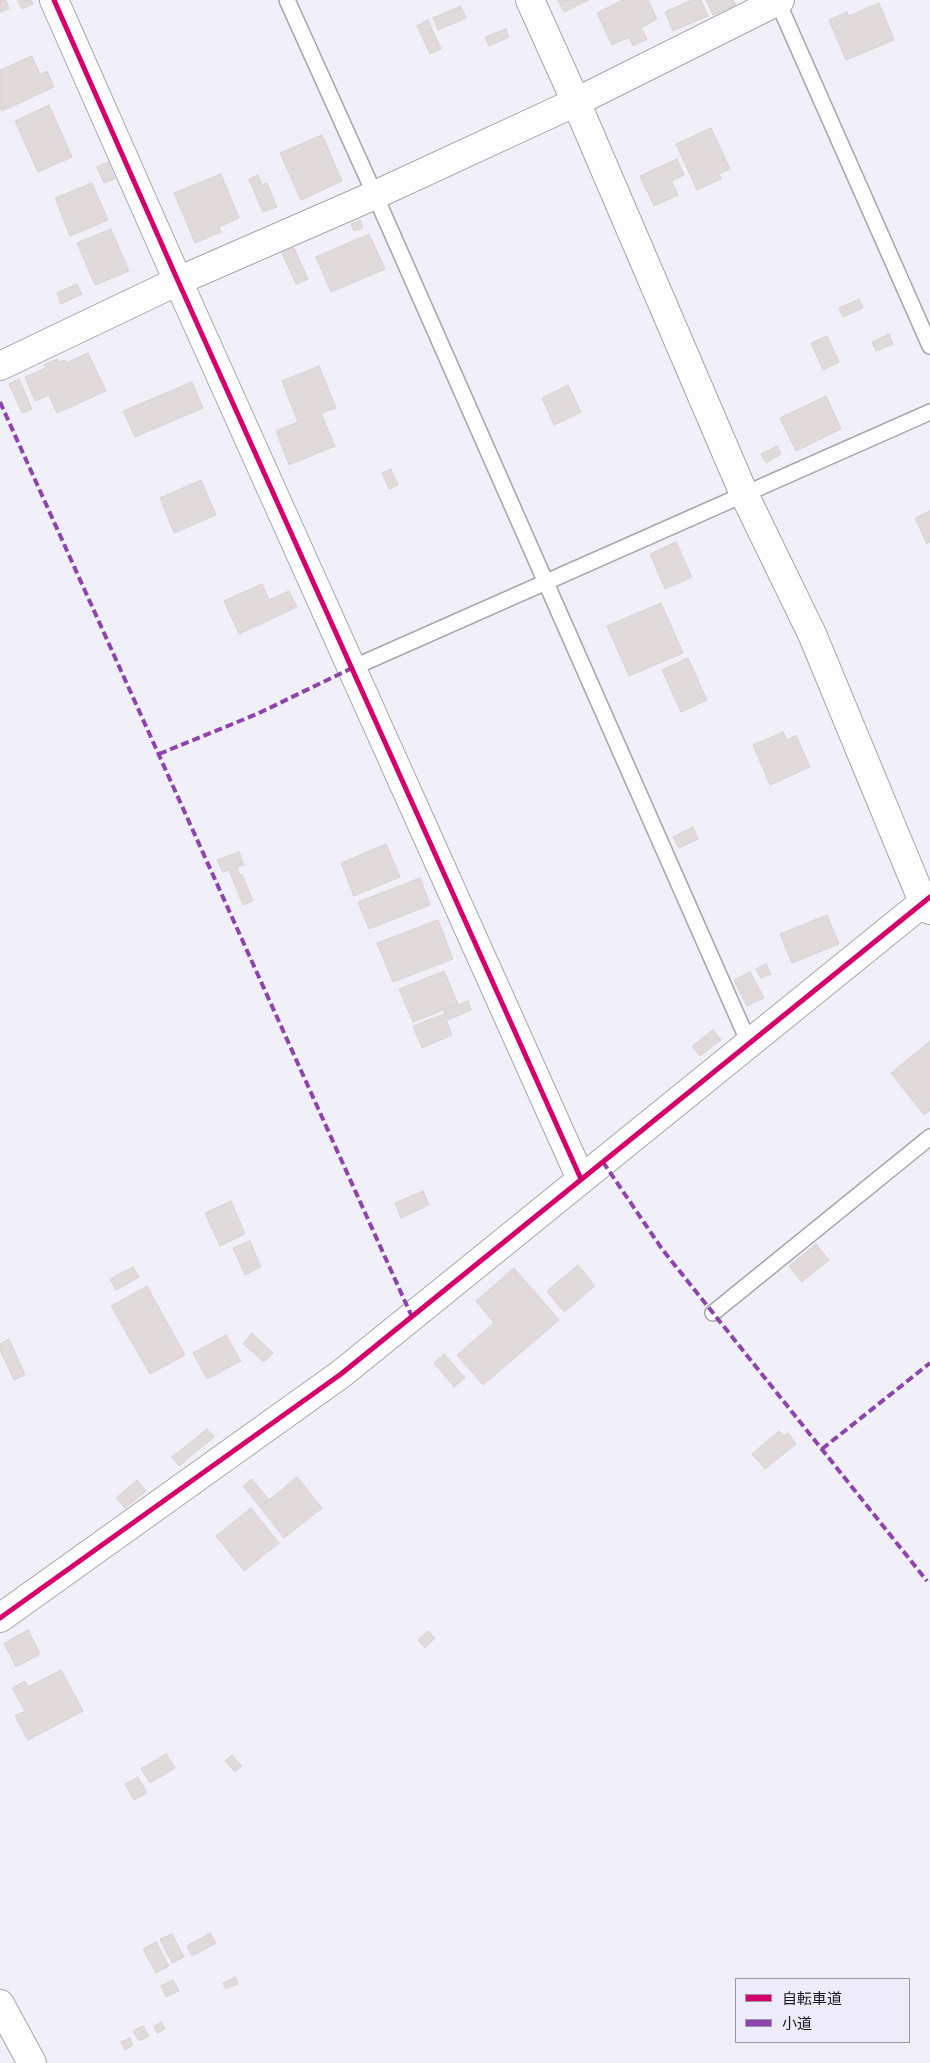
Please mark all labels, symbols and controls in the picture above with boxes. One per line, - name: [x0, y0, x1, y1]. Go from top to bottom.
- legend: [735, 1978, 910, 2043]
- text: 自転車道: [782, 1989, 842, 2008]
- text: 小道: [782, 2014, 812, 2033]

